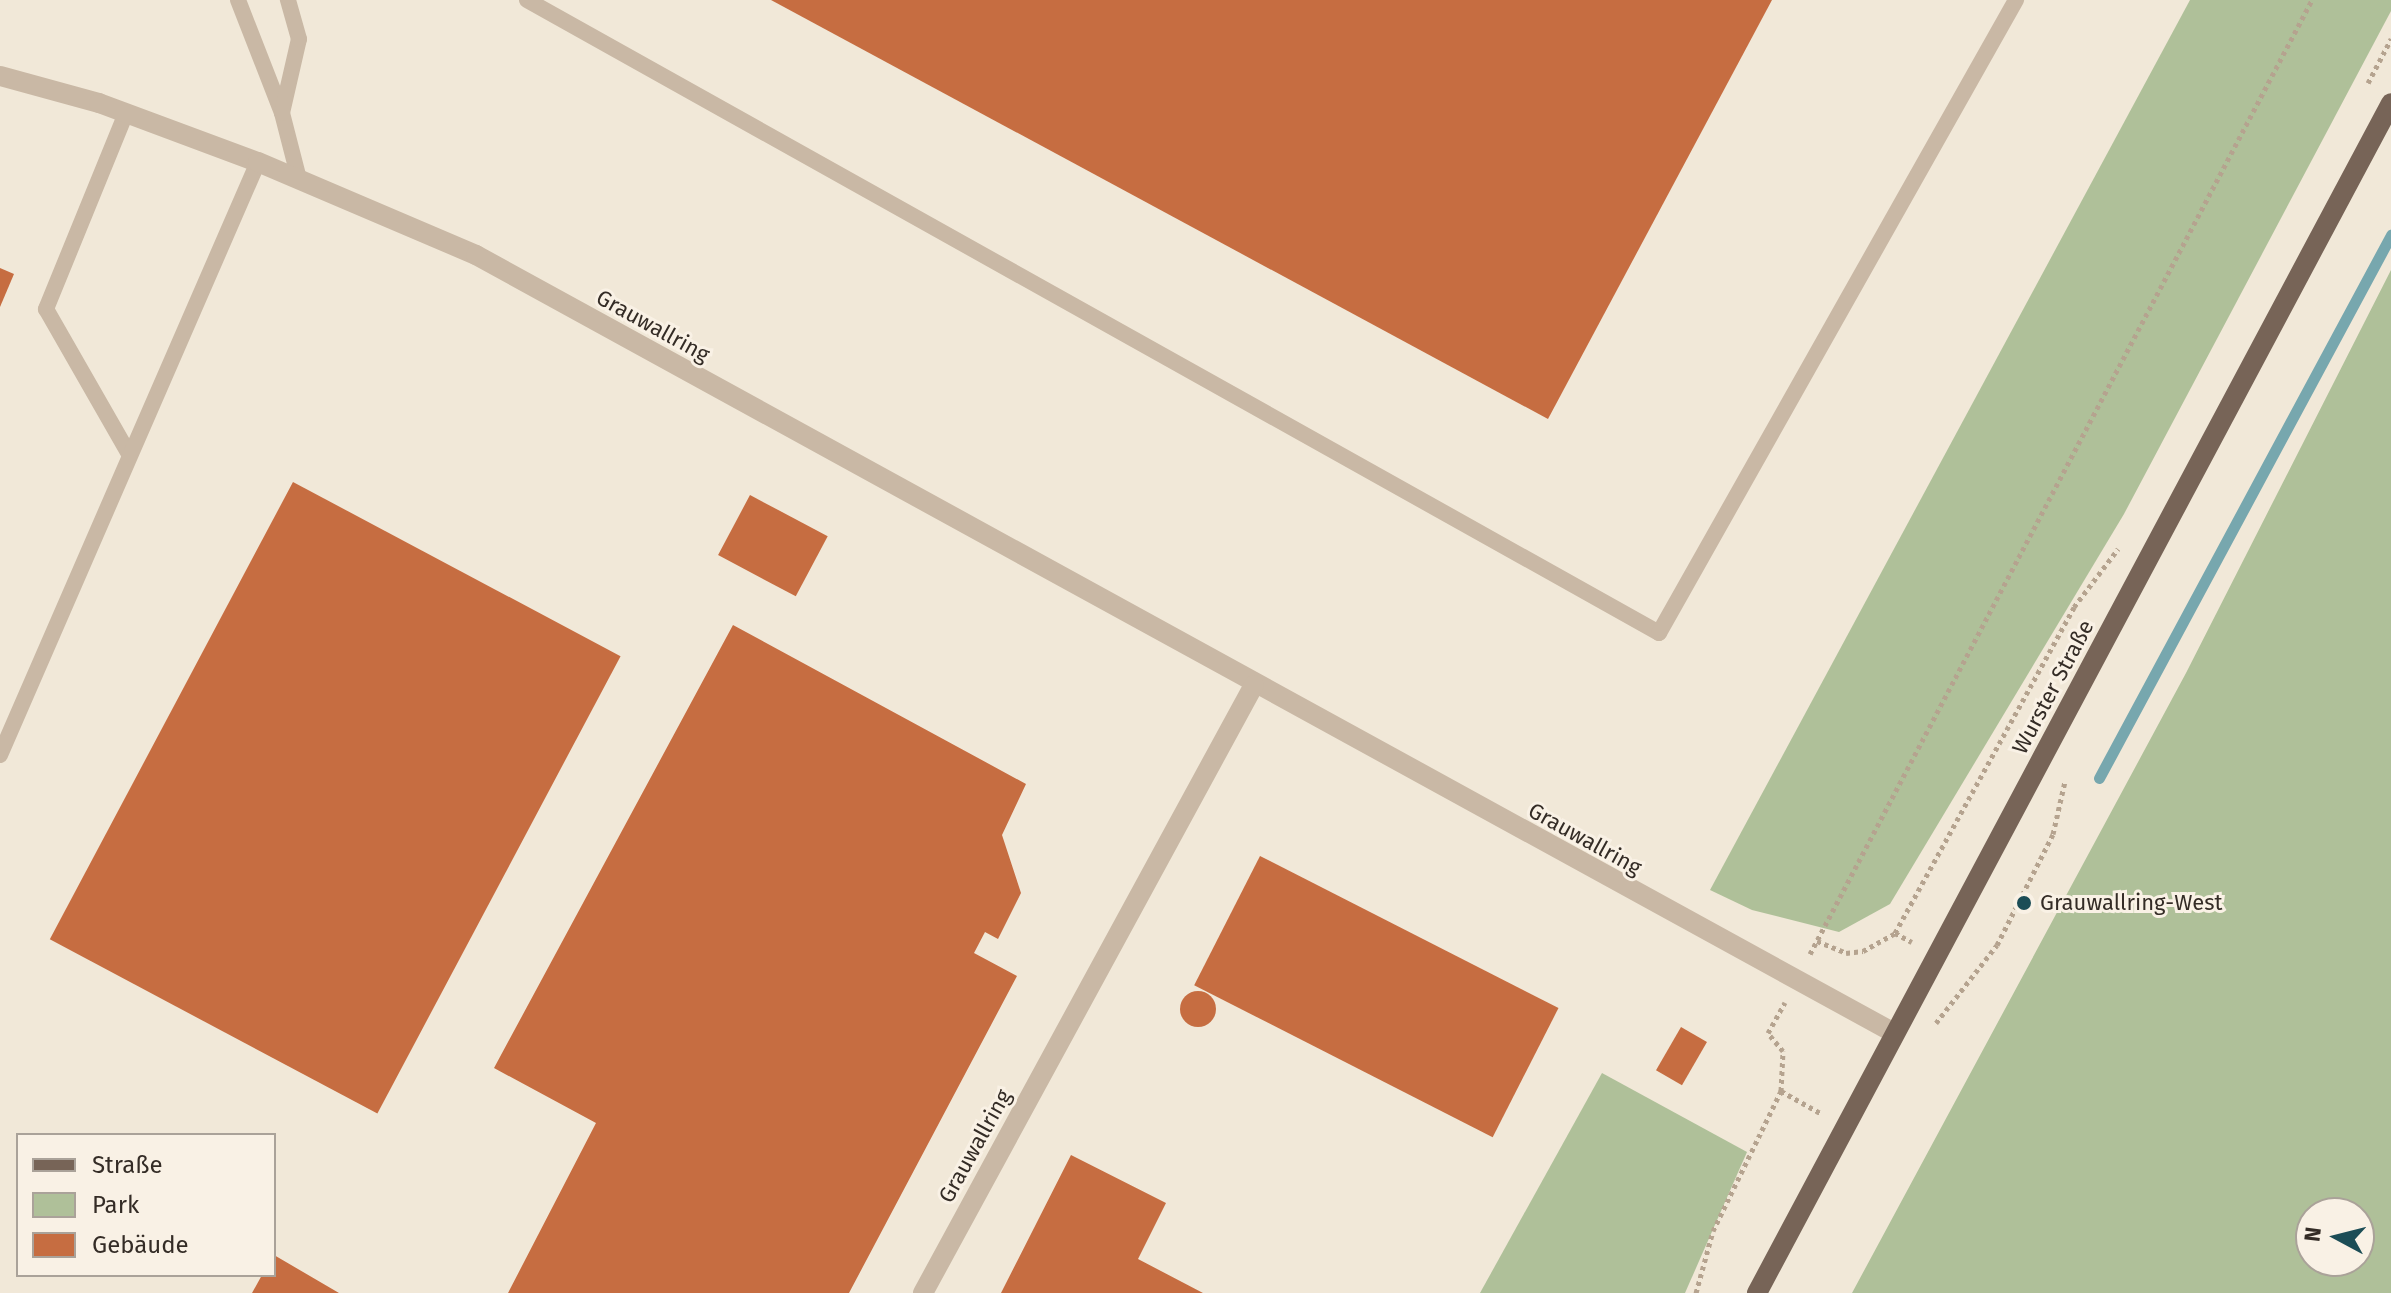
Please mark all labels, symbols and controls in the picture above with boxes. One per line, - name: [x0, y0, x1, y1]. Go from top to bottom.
- street label: Grauwallring: [592, 284, 714, 368]
- street label: Wurster Straße: [2007, 616, 2099, 758]
- street label: Grauwallring: [1524, 797, 1646, 881]
- place label: Grauwallring-West: [2040, 890, 2222, 916]
- marker: Grauwallring-West: [2015, 894, 2033, 912]
- street label: Grauwallring: [933, 1085, 1017, 1207]
- legend: [16, 1133, 276, 1277]
- text: Straße: [92, 1151, 163, 1179]
- text: Park: [92, 1191, 139, 1219]
- north arrow: [2295, 1197, 2375, 1277]
- text: N: [2298, 1225, 2327, 1243]
- text: Gebäude: [92, 1231, 189, 1259]

